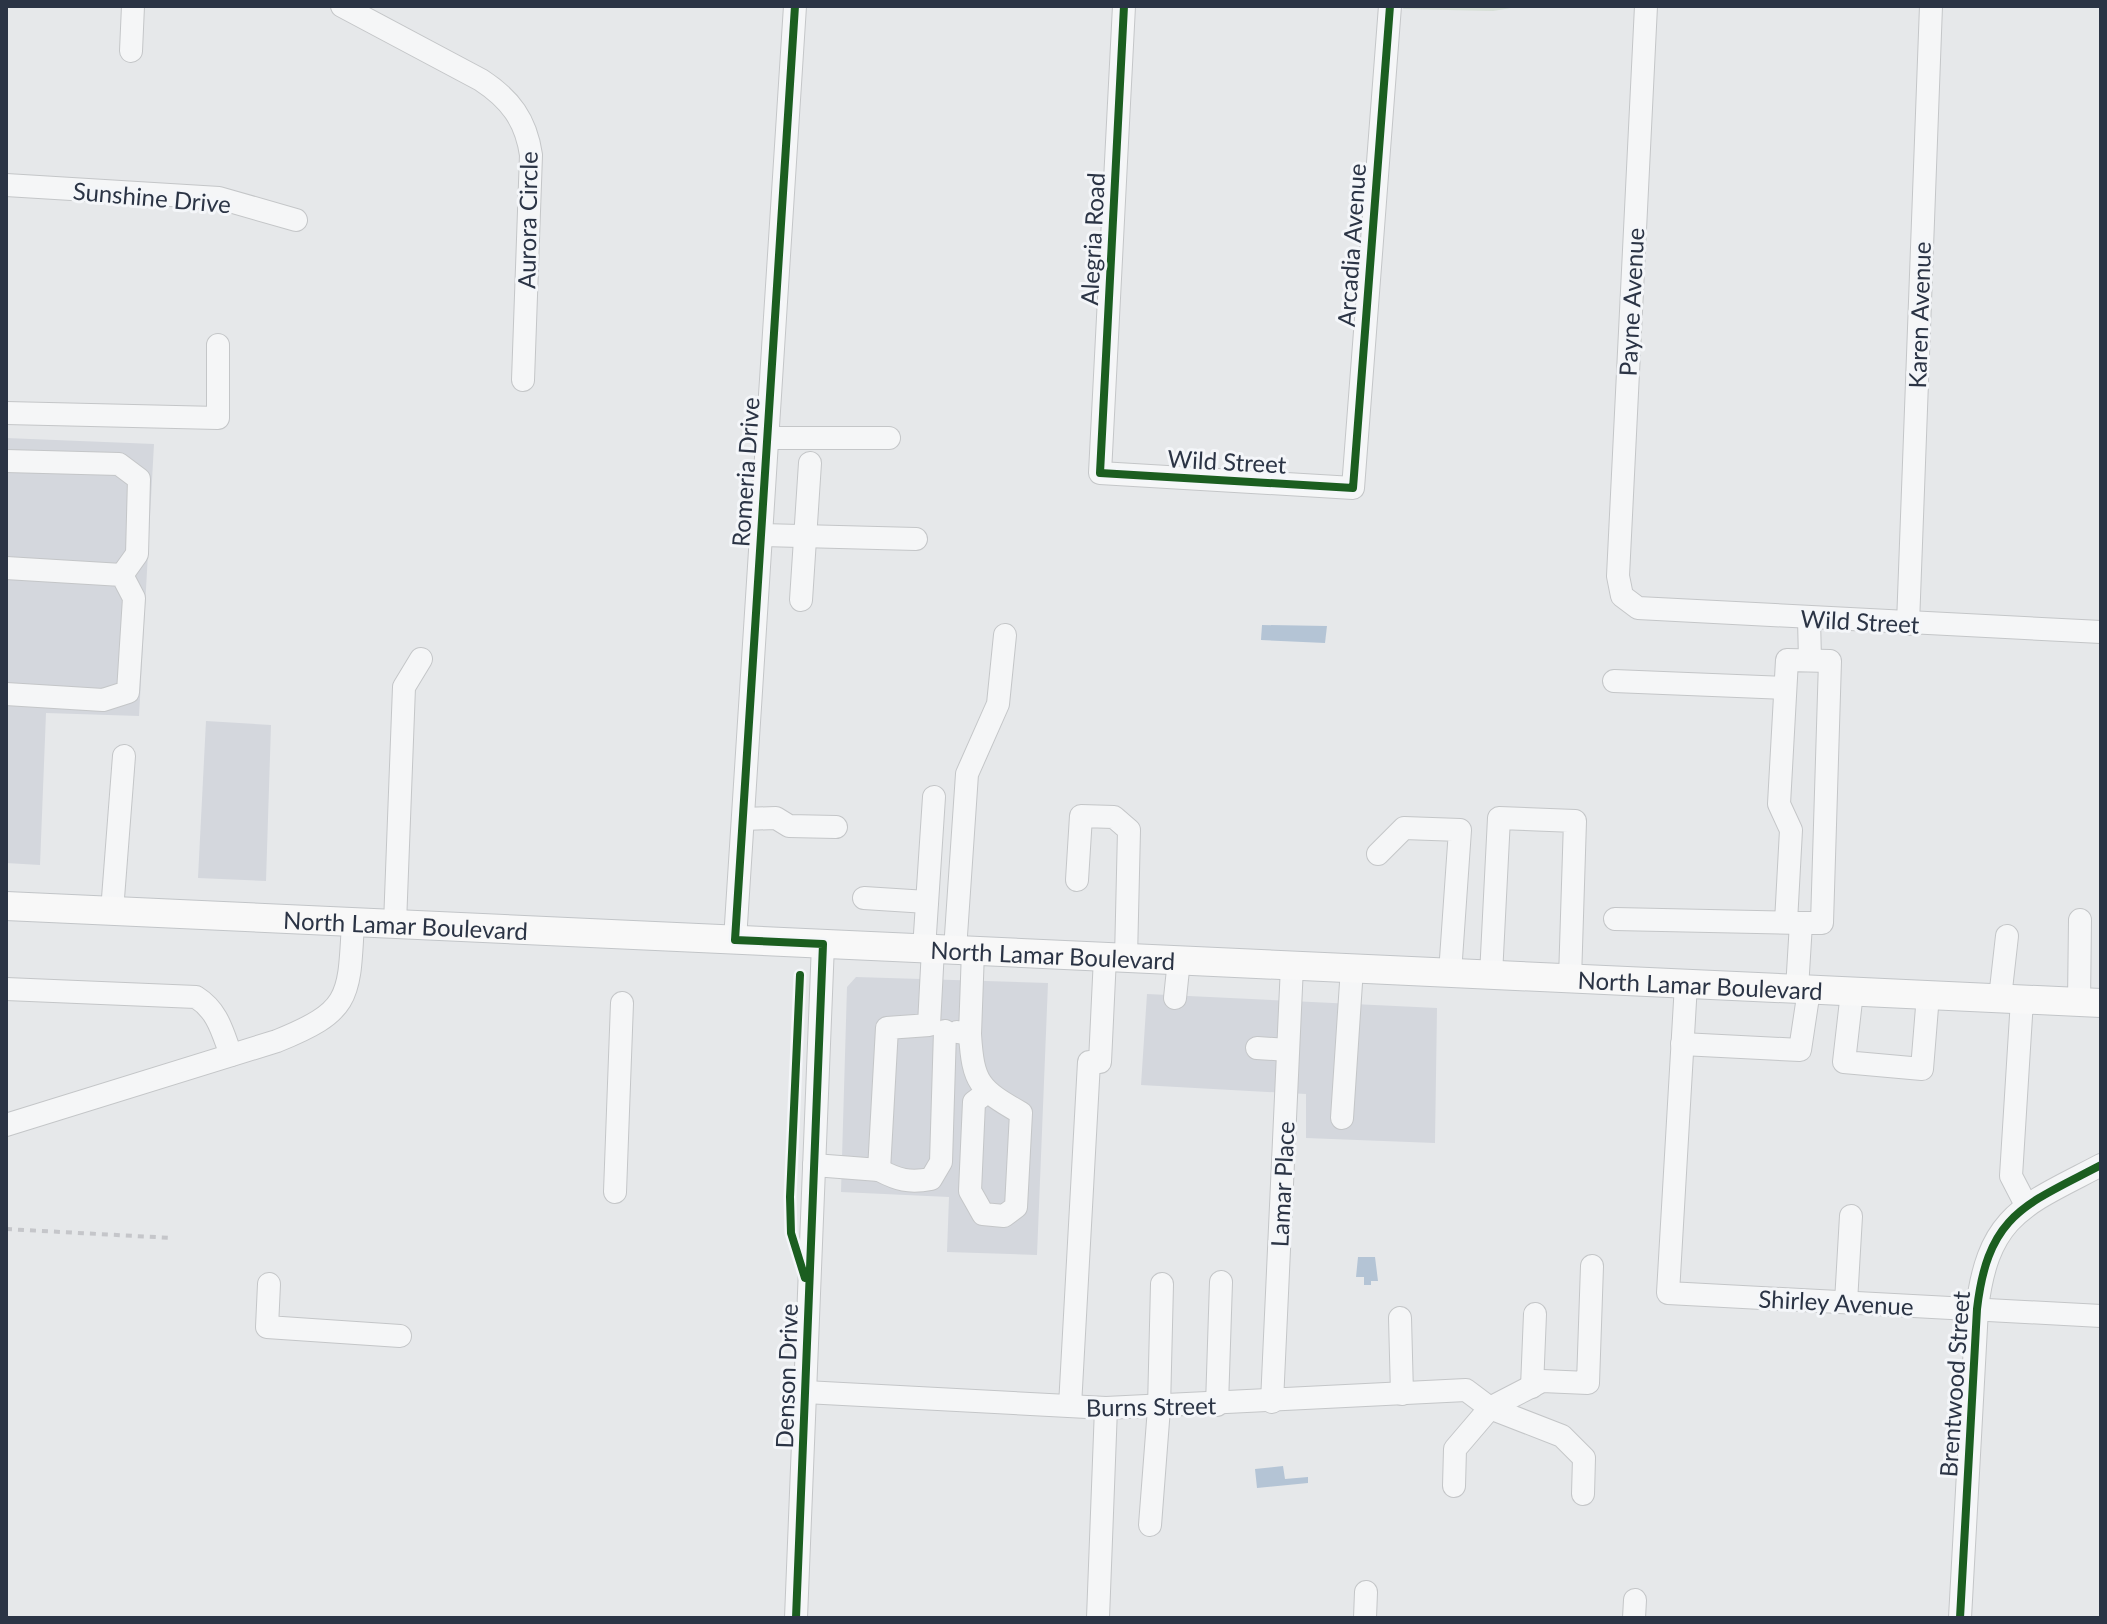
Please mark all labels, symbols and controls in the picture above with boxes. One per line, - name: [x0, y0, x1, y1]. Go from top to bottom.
- street label: Aurora Circle: [511, 151, 543, 289]
- street label: Arcadia Avenue: [1331, 162, 1371, 328]
- street label: Alegria Road: [1074, 172, 1110, 306]
- street label: Sunshine Drive: [72, 176, 232, 218]
- street label: Payne Avenue: [1613, 227, 1649, 377]
- street label: Karen Avenue: [1902, 241, 1936, 389]
- street label: Romeria Drive: [725, 396, 765, 548]
- street label: Wild Street: [1167, 443, 1288, 479]
- street label: Wild Street: [1800, 603, 1921, 639]
- street label: North Lamar Boulevard: [283, 904, 529, 945]
- street label: North Lamar Boulevard: [930, 934, 1176, 975]
- street label: North Lamar Boulevard: [1577, 964, 1823, 1005]
- street label: Lamar Place: [1264, 1120, 1300, 1248]
- street label: Shirley Avenue: [1758, 1283, 1914, 1321]
- street label: Brentwood Street: [1933, 1289, 1975, 1478]
- street label: Denson Drive: [769, 1303, 803, 1449]
- street label: Burns Street: [1085, 1390, 1217, 1422]

